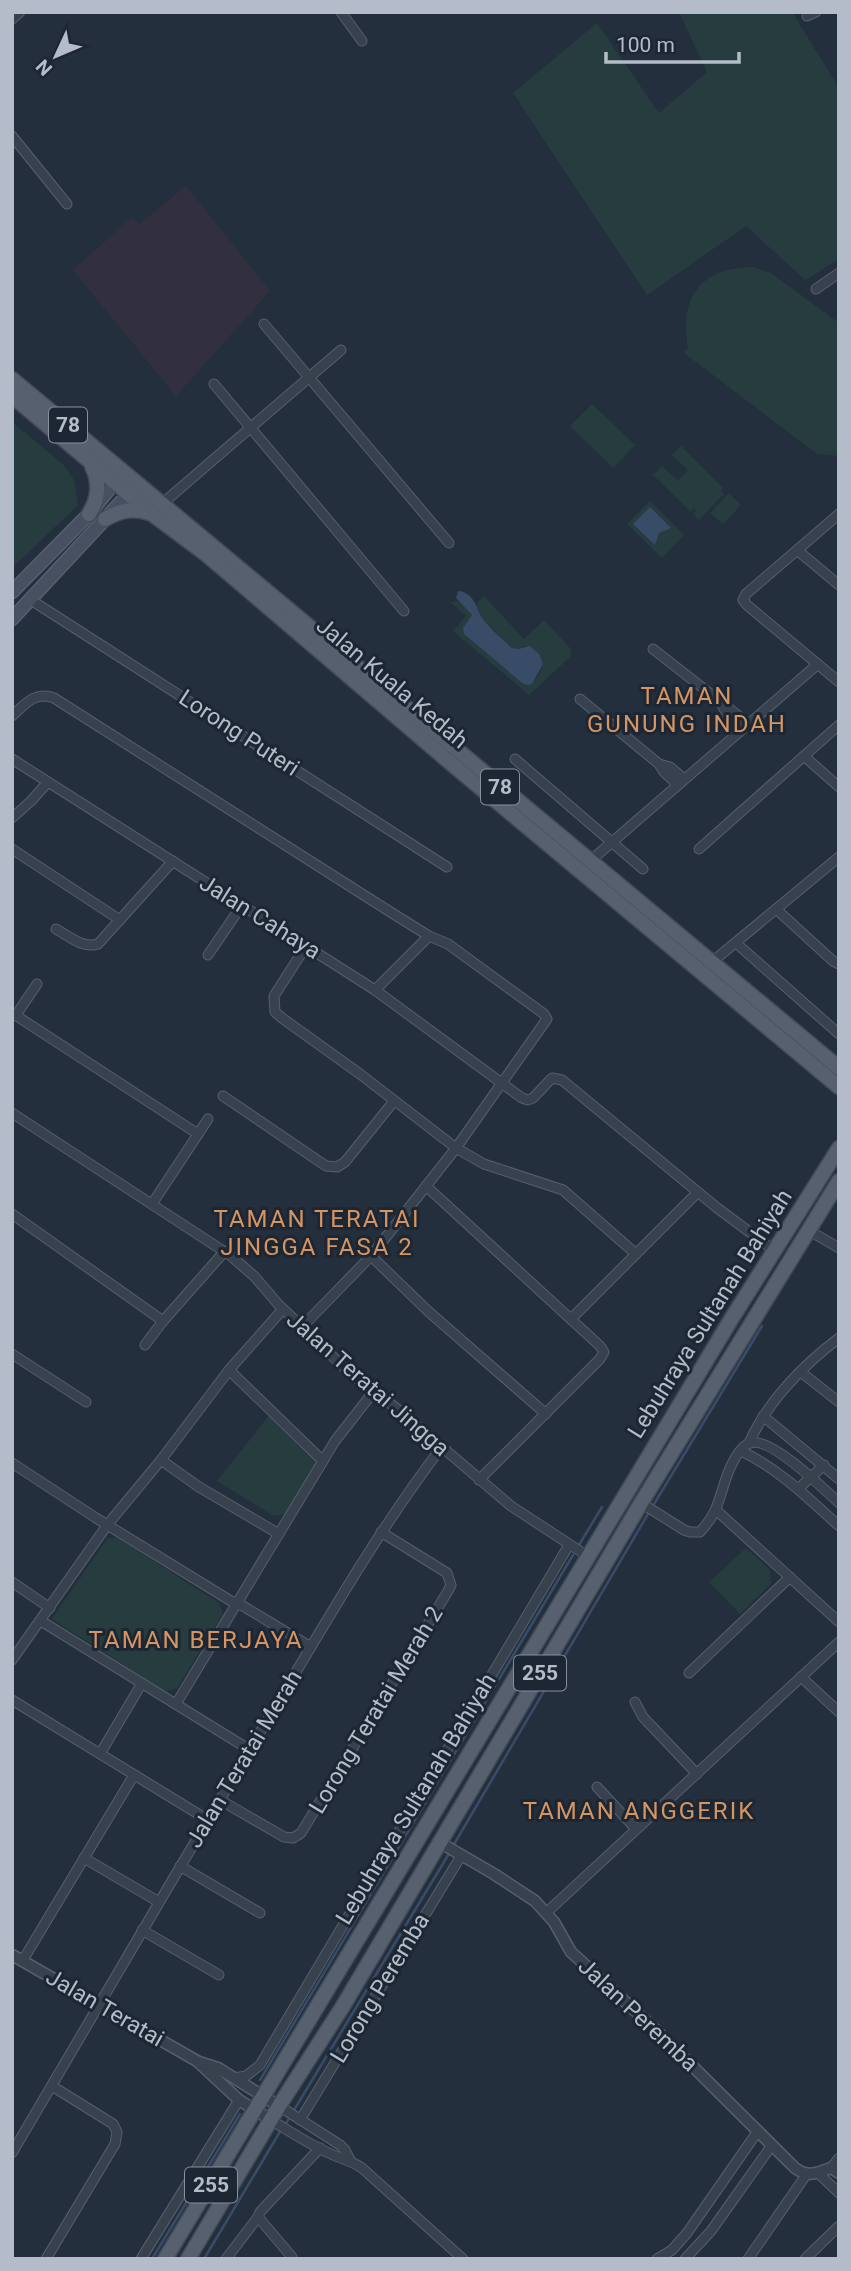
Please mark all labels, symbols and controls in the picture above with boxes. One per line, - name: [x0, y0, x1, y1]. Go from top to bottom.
- north arrow: [21, 21, 91, 91]
- scale bar: [606, 21, 739, 65]
- text: 100 m: [616, 33, 675, 57]
- text: N: [31, 55, 57, 80]
- road number: 78: [49, 408, 87, 442]
- street label: Jalan Kuala Kedah: [311, 612, 473, 754]
- district label: TAMAN GUNUNG INDAH: [587, 682, 787, 738]
- street label: Lorong Puteri: [174, 684, 304, 782]
- road number: 78: [481, 770, 519, 804]
- street label: Jalan Cahaya: [195, 869, 325, 965]
- street label: Lebuhraya Sultanah Bahiyah: [622, 1185, 798, 1443]
- district label: TAMAN TERATAI JINGGA FASA 2: [214, 1205, 420, 1261]
- street label: Jalan Teratai Jingga: [281, 1306, 455, 1462]
- street label: Lorong Teratai Merah 2: [304, 1602, 449, 1818]
- district label: TAMAN BERJAYA: [89, 1626, 303, 1654]
- road number: 255: [514, 1656, 566, 1690]
- street label: Jalan Teratai Merah: [180, 1665, 308, 1853]
- street label: Lebuhraya Sultanah Bahiyah: [330, 1669, 502, 1929]
- district label: TAMAN ANGGERIK: [523, 1797, 755, 1825]
- street label: Lorong Peremba: [325, 1908, 435, 2068]
- street label: Jalan Peremba: [573, 1953, 703, 2077]
- street label: Jalan Teratai: [41, 1963, 169, 2053]
- road number: 255: [185, 2168, 237, 2202]

